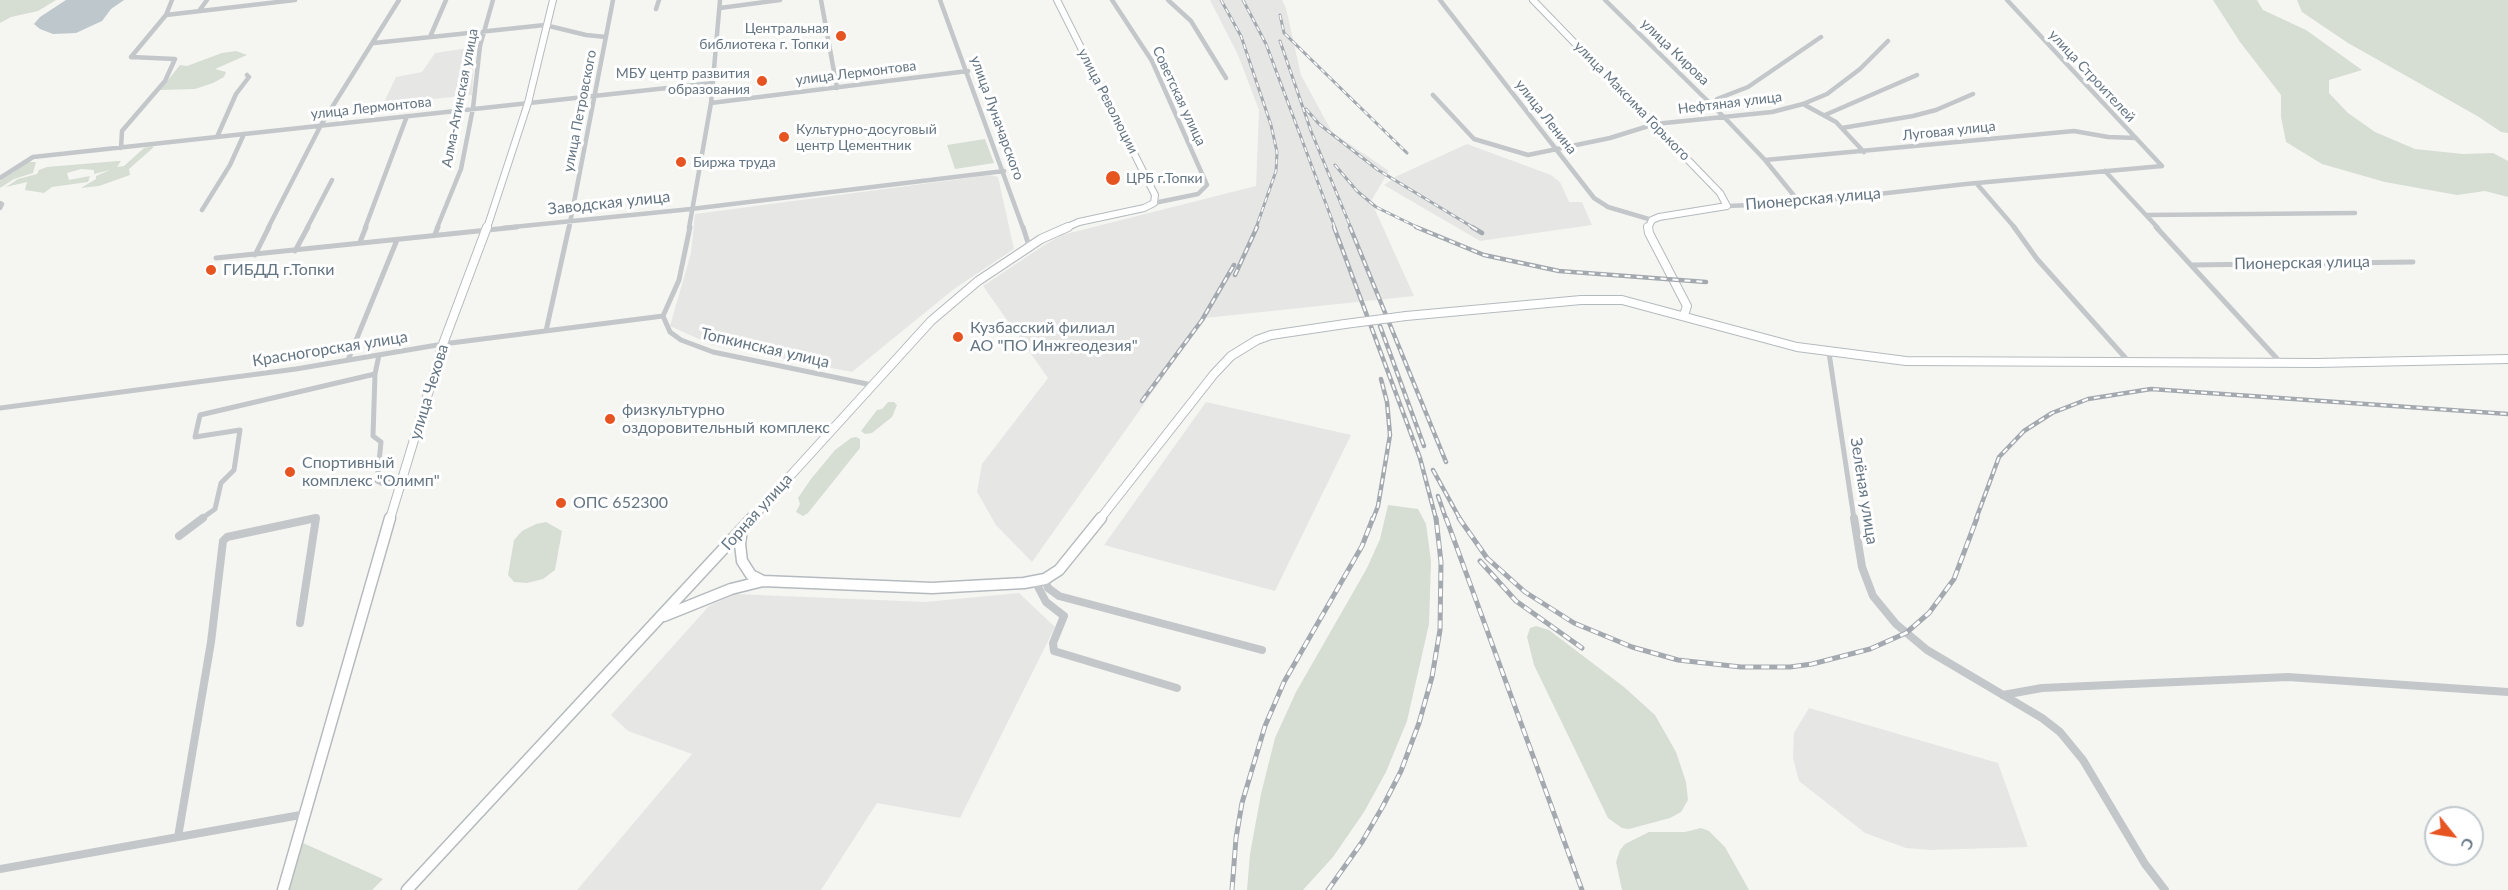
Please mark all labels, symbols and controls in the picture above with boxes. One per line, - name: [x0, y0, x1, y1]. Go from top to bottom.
- street label: улица Кирова: [1637, 15, 1713, 89]
- place label: Центральная библиотека г. Топки: [699, 20, 829, 52]
- street label: Алма-Атинская улица: [438, 27, 482, 169]
- street label: улица Строителей: [2045, 27, 2139, 125]
- marker: Центральная библиотека г. Топки: [834, 29, 848, 43]
- street label: улица Максима Горького: [1571, 38, 1693, 164]
- street label: Советская улица: [1149, 44, 1209, 148]
- street label: улица Революции: [1074, 46, 1142, 156]
- street label: улица Петровского: [560, 49, 600, 173]
- street label: улица Луначарского: [967, 54, 1027, 182]
- street label: улица Лермонтова: [795, 57, 917, 89]
- place label: МБУ центр развития образования: [616, 65, 750, 98]
- marker: МБУ центр развития образования: [755, 74, 769, 88]
- street label: улица Ленина: [1512, 76, 1580, 158]
- street label: Нефтяная улица: [1677, 88, 1783, 118]
- street label: улица Лермонтова: [310, 93, 432, 123]
- street label: Луговая улица: [1902, 118, 1996, 144]
- place label: Культурно-досуговый центр Цементник: [796, 121, 937, 154]
- marker: Культурно-досуговый центр Цементник: [777, 130, 791, 144]
- place label: Биржа труда: [693, 154, 776, 170]
- marker: Биржа труда: [674, 155, 688, 169]
- marker: ЦРБ г.Топки: [1104, 169, 1122, 187]
- place label: ЦРБ г.Топки: [1126, 170, 1203, 186]
- street label: Пионерская улица: [1744, 184, 1882, 214]
- street label: Заводская улица: [547, 187, 671, 219]
- street label: Пионерская улица: [2234, 252, 2370, 274]
- place label: ГИБДД г.Топки: [223, 260, 334, 280]
- marker: ГИБДД г.Топки: [204, 263, 218, 277]
- place label: Кузбасский филиал АО "ПО Инжгеодезия": [970, 318, 1138, 356]
- street label: Топкинская улица: [699, 324, 831, 372]
- street label: Красногорская улица: [251, 327, 409, 371]
- marker: Кузбасский филиал АО "ПО Инжгеодезия": [951, 330, 965, 344]
- street label: улица Чехова: [405, 342, 453, 442]
- place label: физкультурно оздоровительный комплекс: [622, 400, 830, 438]
- marker: физкультурно оздоровительный комплекс: [603, 412, 617, 426]
- street label: Зелёная улица: [1846, 436, 1882, 546]
- place label: Спортивный комплекс "Олимп": [302, 453, 440, 491]
- marker: Спортивный комплекс "Олимп": [283, 465, 297, 479]
- street label: Горная улица: [718, 470, 796, 554]
- place label: ОПС 652300: [573, 493, 668, 513]
- marker: ОПС 652300: [554, 496, 568, 510]
- north arrow: [2424, 806, 2484, 866]
- text: С: [2457, 835, 2479, 854]

